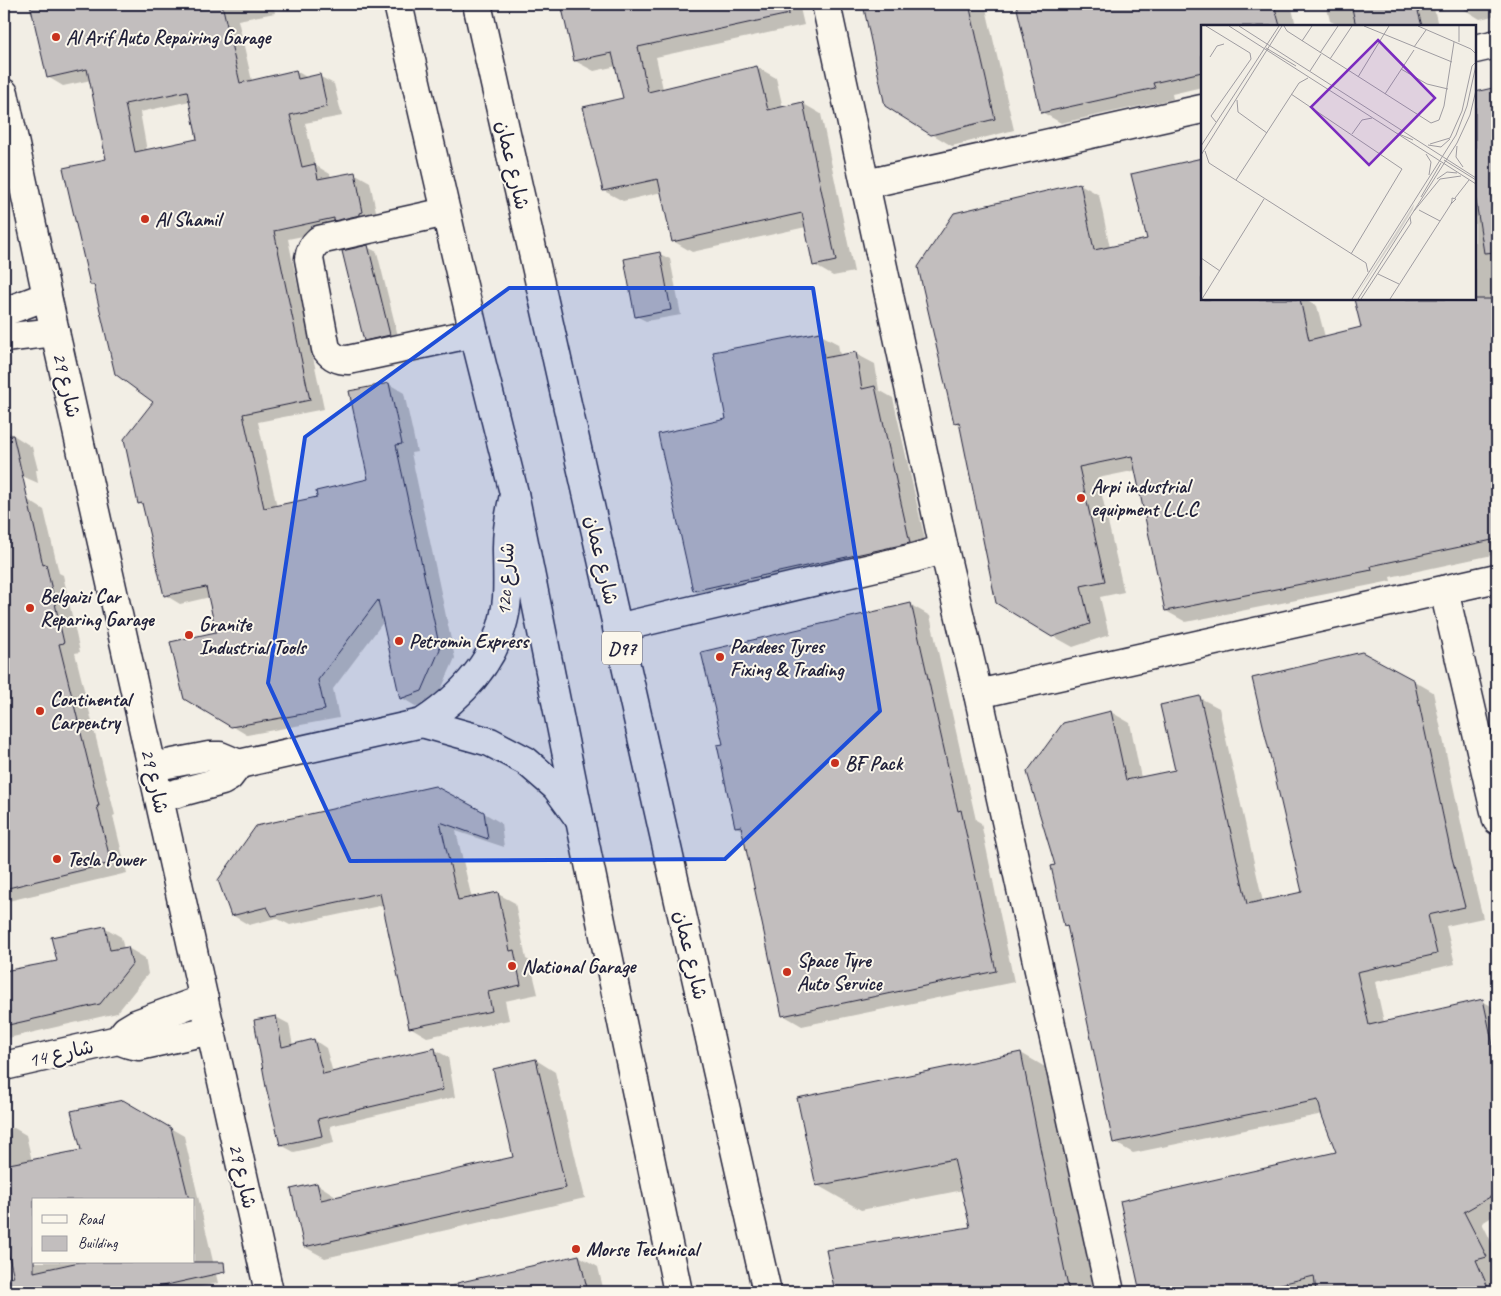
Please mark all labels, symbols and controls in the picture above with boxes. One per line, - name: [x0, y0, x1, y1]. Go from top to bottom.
- place label: Al Arif Auto Repairing Garage: [66, 25, 273, 50]
- inset map: [1201, 25, 1476, 300]
- marker: Al Arif Auto Repairing Garage: [50, 31, 62, 43]
- street label: شارع عمان: [489, 118, 535, 212]
- place label: Al Shamil: [155, 207, 225, 232]
- marker: Al Shamil: [139, 213, 151, 225]
- street label: شارع 29: [46, 350, 86, 420]
- place label: Arpi industrial equipment L.L.C: [1091, 474, 1200, 522]
- marker: Arpi industrial equipment L.L.C: [1075, 492, 1087, 504]
- street label: شارع عمان: [578, 513, 624, 607]
- street label: 12c شارع: [491, 542, 521, 616]
- place label: Belgaizi Car Reparing Garage: [40, 584, 155, 632]
- marker: Belgaizi Car Reparing Garage: [24, 602, 36, 614]
- place label: Granite Industrial Tools: [199, 612, 308, 660]
- marker: Granite Industrial Tools: [183, 629, 195, 641]
- place label: Petromin Express: [409, 629, 530, 654]
- road number: D97: [602, 632, 642, 664]
- place label: Pardees Tyres Fixing & Trading: [730, 634, 845, 682]
- marker: Petromin Express: [393, 635, 405, 647]
- marker: Pardees Tyres Fixing & Trading: [714, 651, 726, 663]
- place label: Continental Carpentry: [50, 687, 134, 735]
- marker: Continental Carpentry: [34, 705, 46, 717]
- street label: شارع 29: [134, 746, 174, 816]
- place label: BF Pack: [845, 751, 904, 776]
- marker: BF Pack: [829, 757, 841, 769]
- place label: Tesla Power: [67, 847, 148, 872]
- marker: Tesla Power: [51, 853, 63, 865]
- street label: شارع عمان: [667, 908, 713, 1002]
- place label: Space Tyre Auto Service: [797, 948, 883, 996]
- place label: National Garage: [522, 954, 638, 979]
- marker: National Garage: [506, 960, 518, 972]
- marker: Space Tyre Auto Service: [781, 966, 793, 978]
- street label: شارع 14: [26, 1034, 96, 1074]
- street label: شارع 29: [222, 1141, 262, 1211]
- legend: [32, 1198, 195, 1264]
- text: Road: [78, 1210, 105, 1229]
- text: Building: [78, 1234, 118, 1253]
- place label: Morse Technical: [586, 1237, 702, 1262]
- marker: Morse Technical: [570, 1243, 582, 1255]

